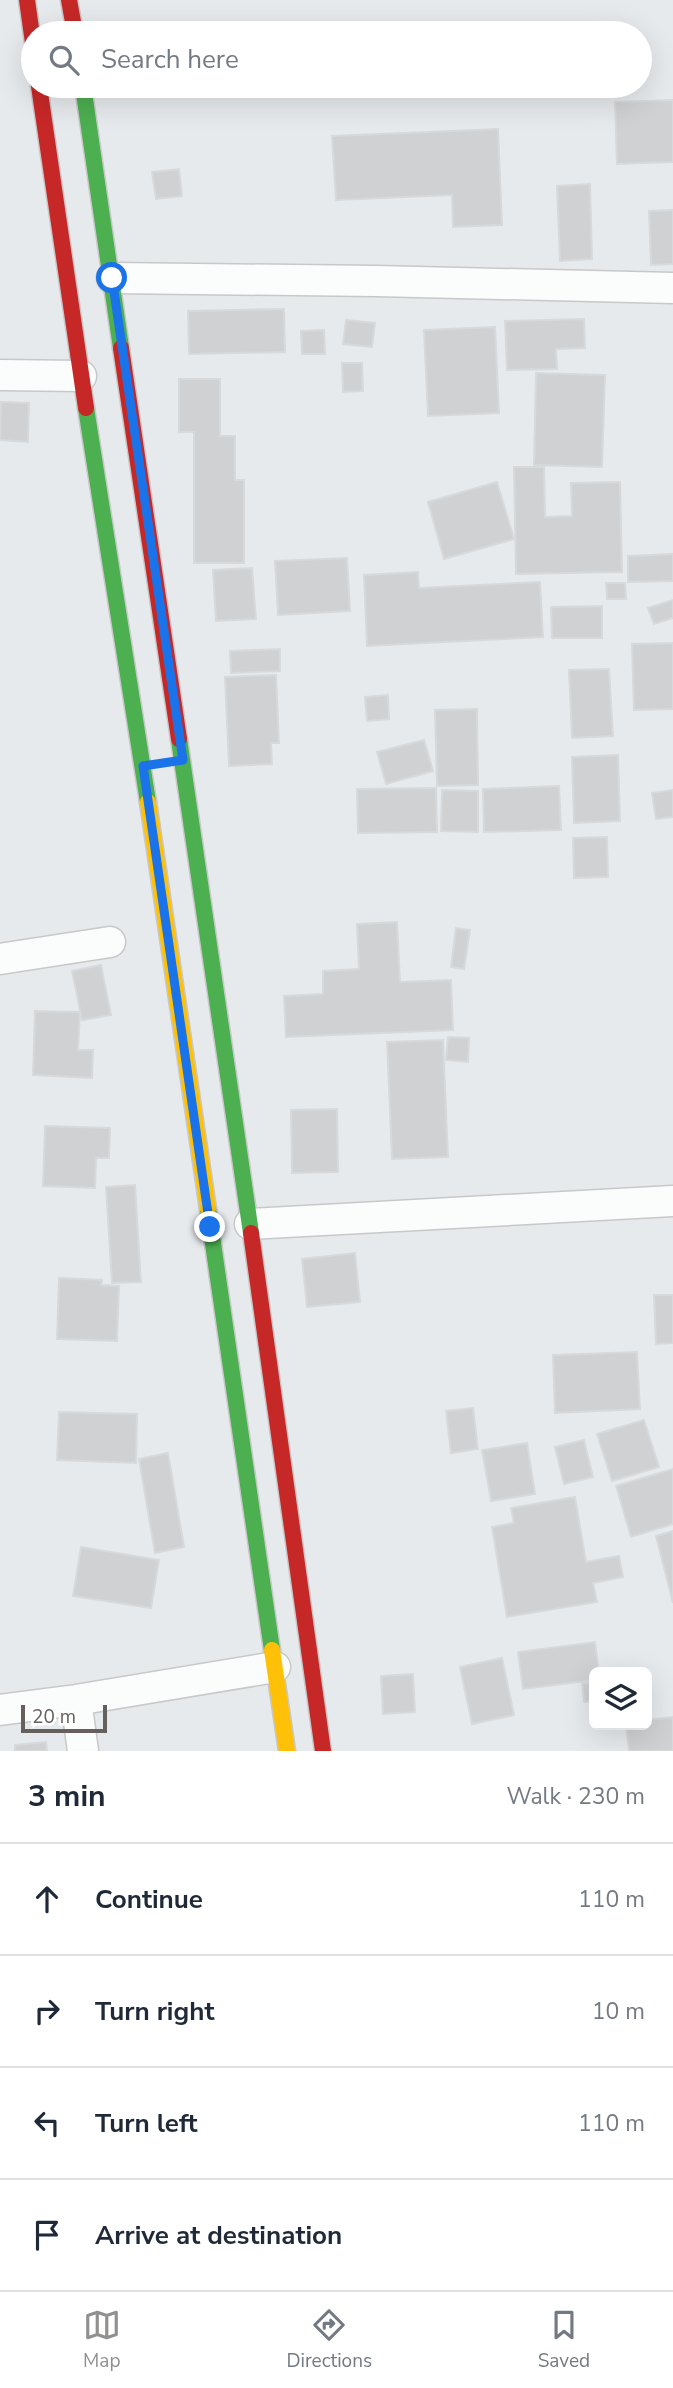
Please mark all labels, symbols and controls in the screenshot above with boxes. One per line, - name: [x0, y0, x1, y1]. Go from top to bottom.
- search box: [21, 21, 652, 98]
- icon: search: [45, 41, 83, 79]
- text: Search here: [101, 42, 239, 77]
- route start: [96, 262, 127, 293]
- route end: [194, 1211, 225, 1242]
- map controls: [589, 1667, 652, 1730]
- button: layers: [589, 1667, 652, 1730]
- scale bar: [21, 1702, 107, 1734]
- text: 20 m: [32, 1704, 76, 1730]
- text: 3 min: [28, 1776, 106, 1817]
- text: Walk · 230 m: [506, 1781, 645, 1812]
- icon: ahead: [28, 1880, 66, 1918]
- text: Continue: [95, 1882, 203, 1917]
- text: 110 m: [578, 1884, 645, 1915]
- icon: right: [28, 1992, 66, 2030]
- text: Turn right: [95, 1994, 214, 2029]
- text: 10 m: [592, 1996, 645, 2027]
- icon: left: [28, 2104, 66, 2142]
- text: Turn left: [95, 2106, 198, 2141]
- text: 110 m: [578, 2108, 645, 2139]
- icon: arrive: [28, 2216, 66, 2254]
- text: Arrive at destination: [95, 2218, 342, 2253]
- tab: Map: [83, 2306, 121, 2374]
- tab: Directions: [286, 2306, 372, 2374]
- tab: Saved: [538, 2306, 590, 2374]

